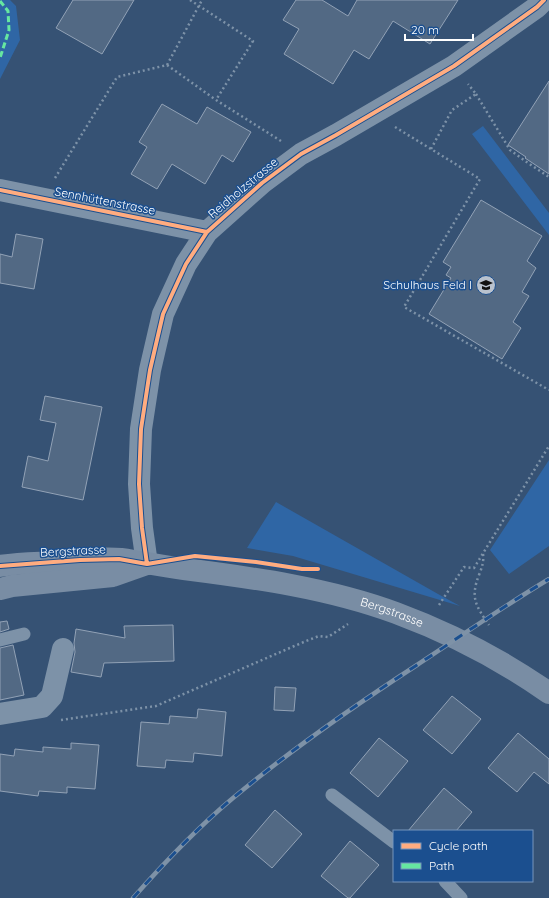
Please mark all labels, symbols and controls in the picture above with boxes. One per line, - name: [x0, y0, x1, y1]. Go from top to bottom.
- scale bar: [405, 16, 473, 42]
- text: 20 m: [411, 22, 439, 37]
- street label: Reidholzstrasse: [205, 154, 281, 221]
- street label: Sennhüttenstrasse: [53, 183, 157, 218]
- school or university icon: Schulhaus Feld I: [475, 274, 497, 296]
- place label: Schulhaus Feld I: [383, 277, 472, 292]
- street label: Bergstrasse: [40, 541, 106, 560]
- street label: Bergstrasse: [359, 594, 426, 630]
- legend: [393, 830, 533, 882]
- text: Cycle path: [429, 838, 488, 853]
- text: Path: [429, 858, 454, 873]

